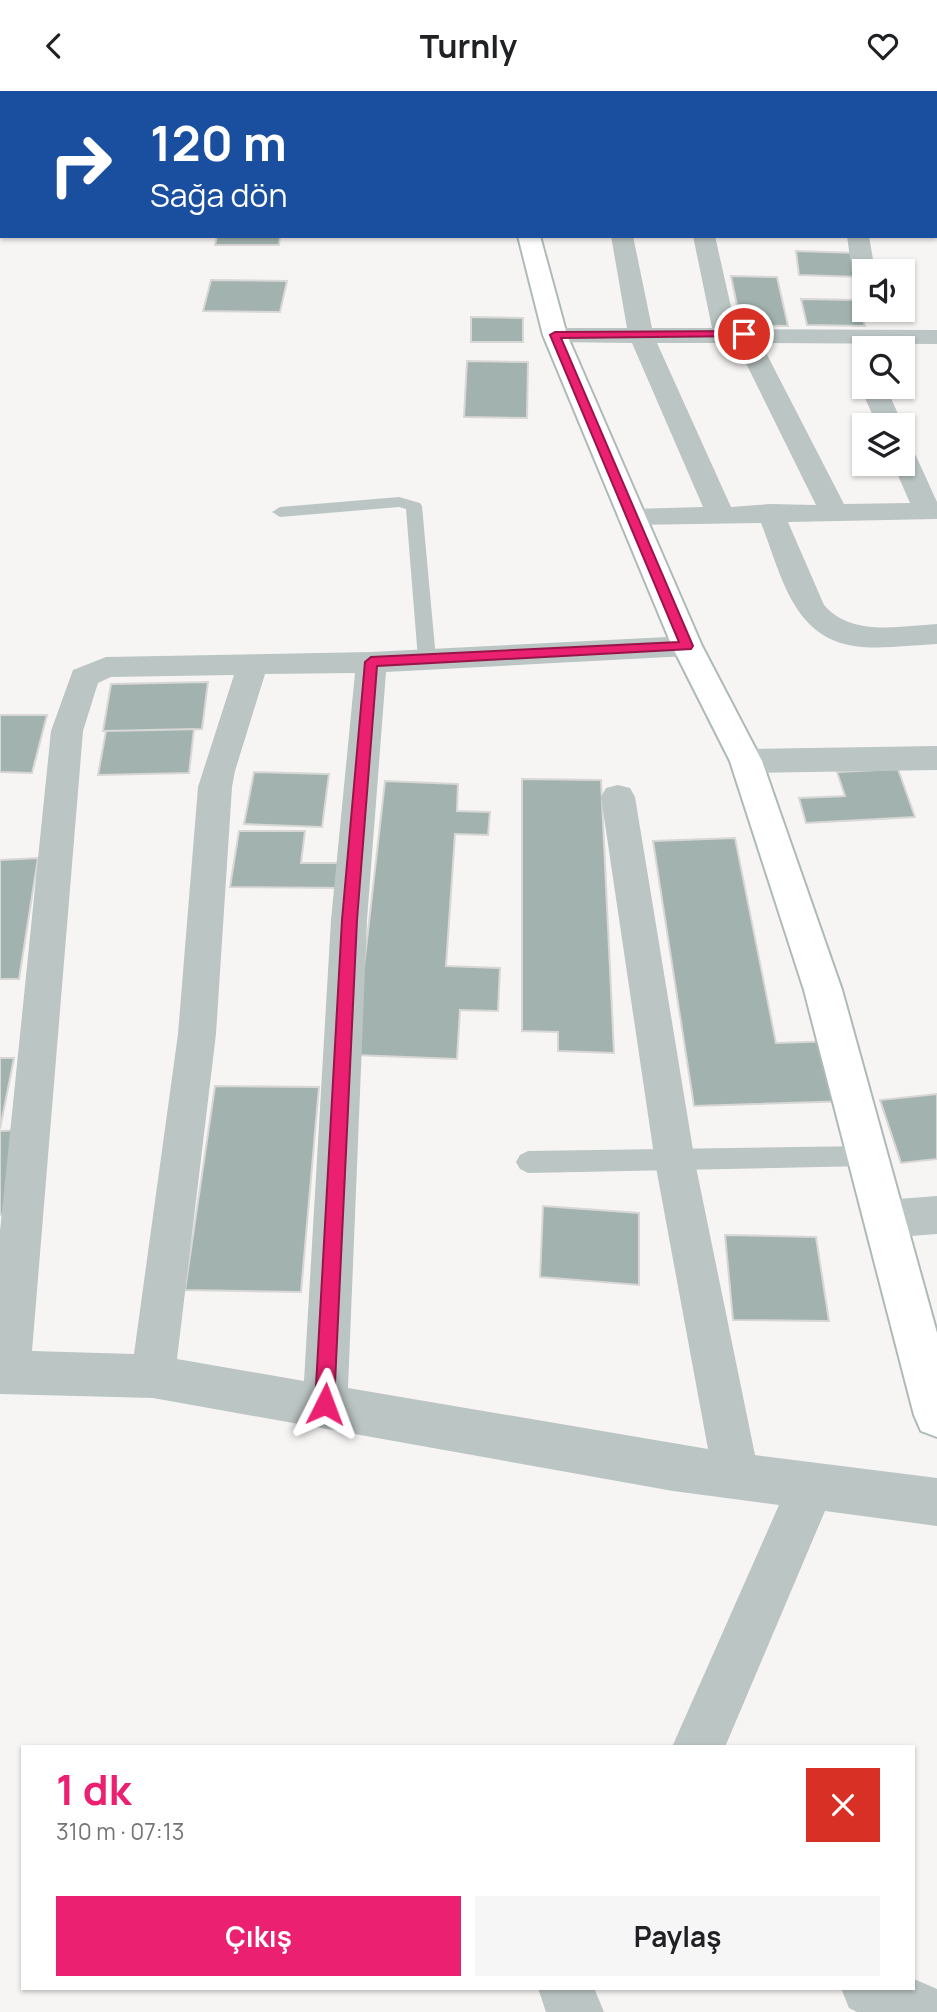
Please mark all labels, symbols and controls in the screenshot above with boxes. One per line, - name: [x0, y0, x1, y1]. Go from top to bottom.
- text: Turnly: [420, 24, 517, 68]
- icon: back: [35, 27, 73, 65]
- icon: heart: [864, 27, 902, 65]
- text: 120 m: [150, 109, 287, 176]
- icon: right: [35, 119, 126, 210]
- text: Sağa dön: [150, 173, 288, 217]
- map controls: [852, 259, 915, 476]
- button: sound: [852, 259, 915, 322]
- pin: [714, 304, 774, 364]
- icon: arrive: [725, 315, 763, 353]
- button: search: [852, 336, 915, 399]
- button: layers: [852, 413, 915, 476]
- position arrow: [288, 1367, 362, 1441]
- text: 1 dk: [56, 1760, 131, 1818]
- button: close: [806, 1768, 880, 1842]
- text: 310 m · 07:13: [56, 1815, 184, 1847]
- button: Çıkış: [56, 1896, 461, 1976]
- button: Paylaş: [475, 1896, 880, 1976]

